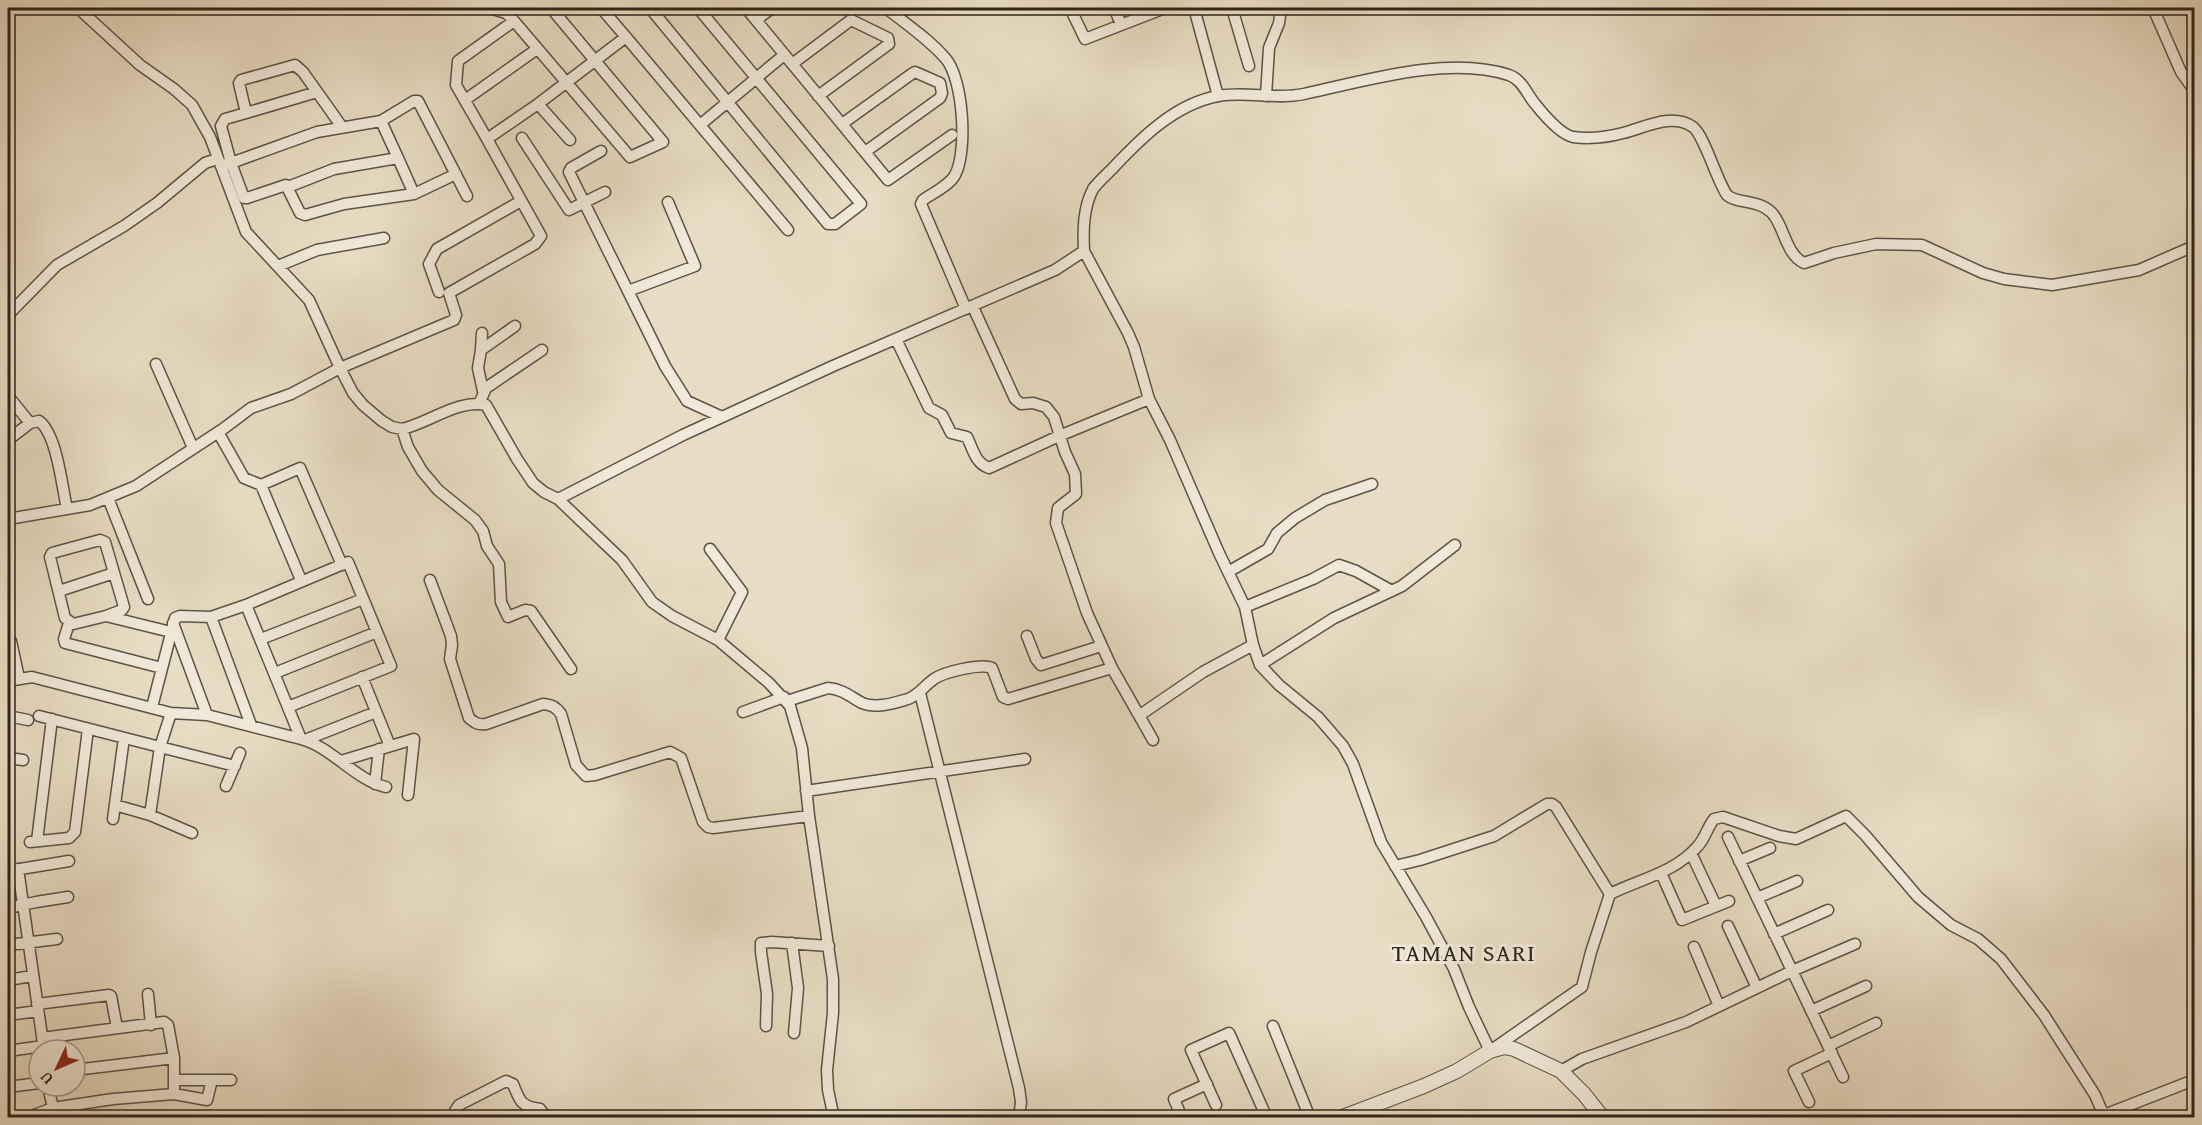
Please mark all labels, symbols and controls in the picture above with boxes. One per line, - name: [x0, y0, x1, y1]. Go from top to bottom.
- district label: TAMAN SARI: [1392, 935, 1536, 970]
- north arrow: [27, 1038, 87, 1098]
- text: U: [34, 1066, 59, 1091]

